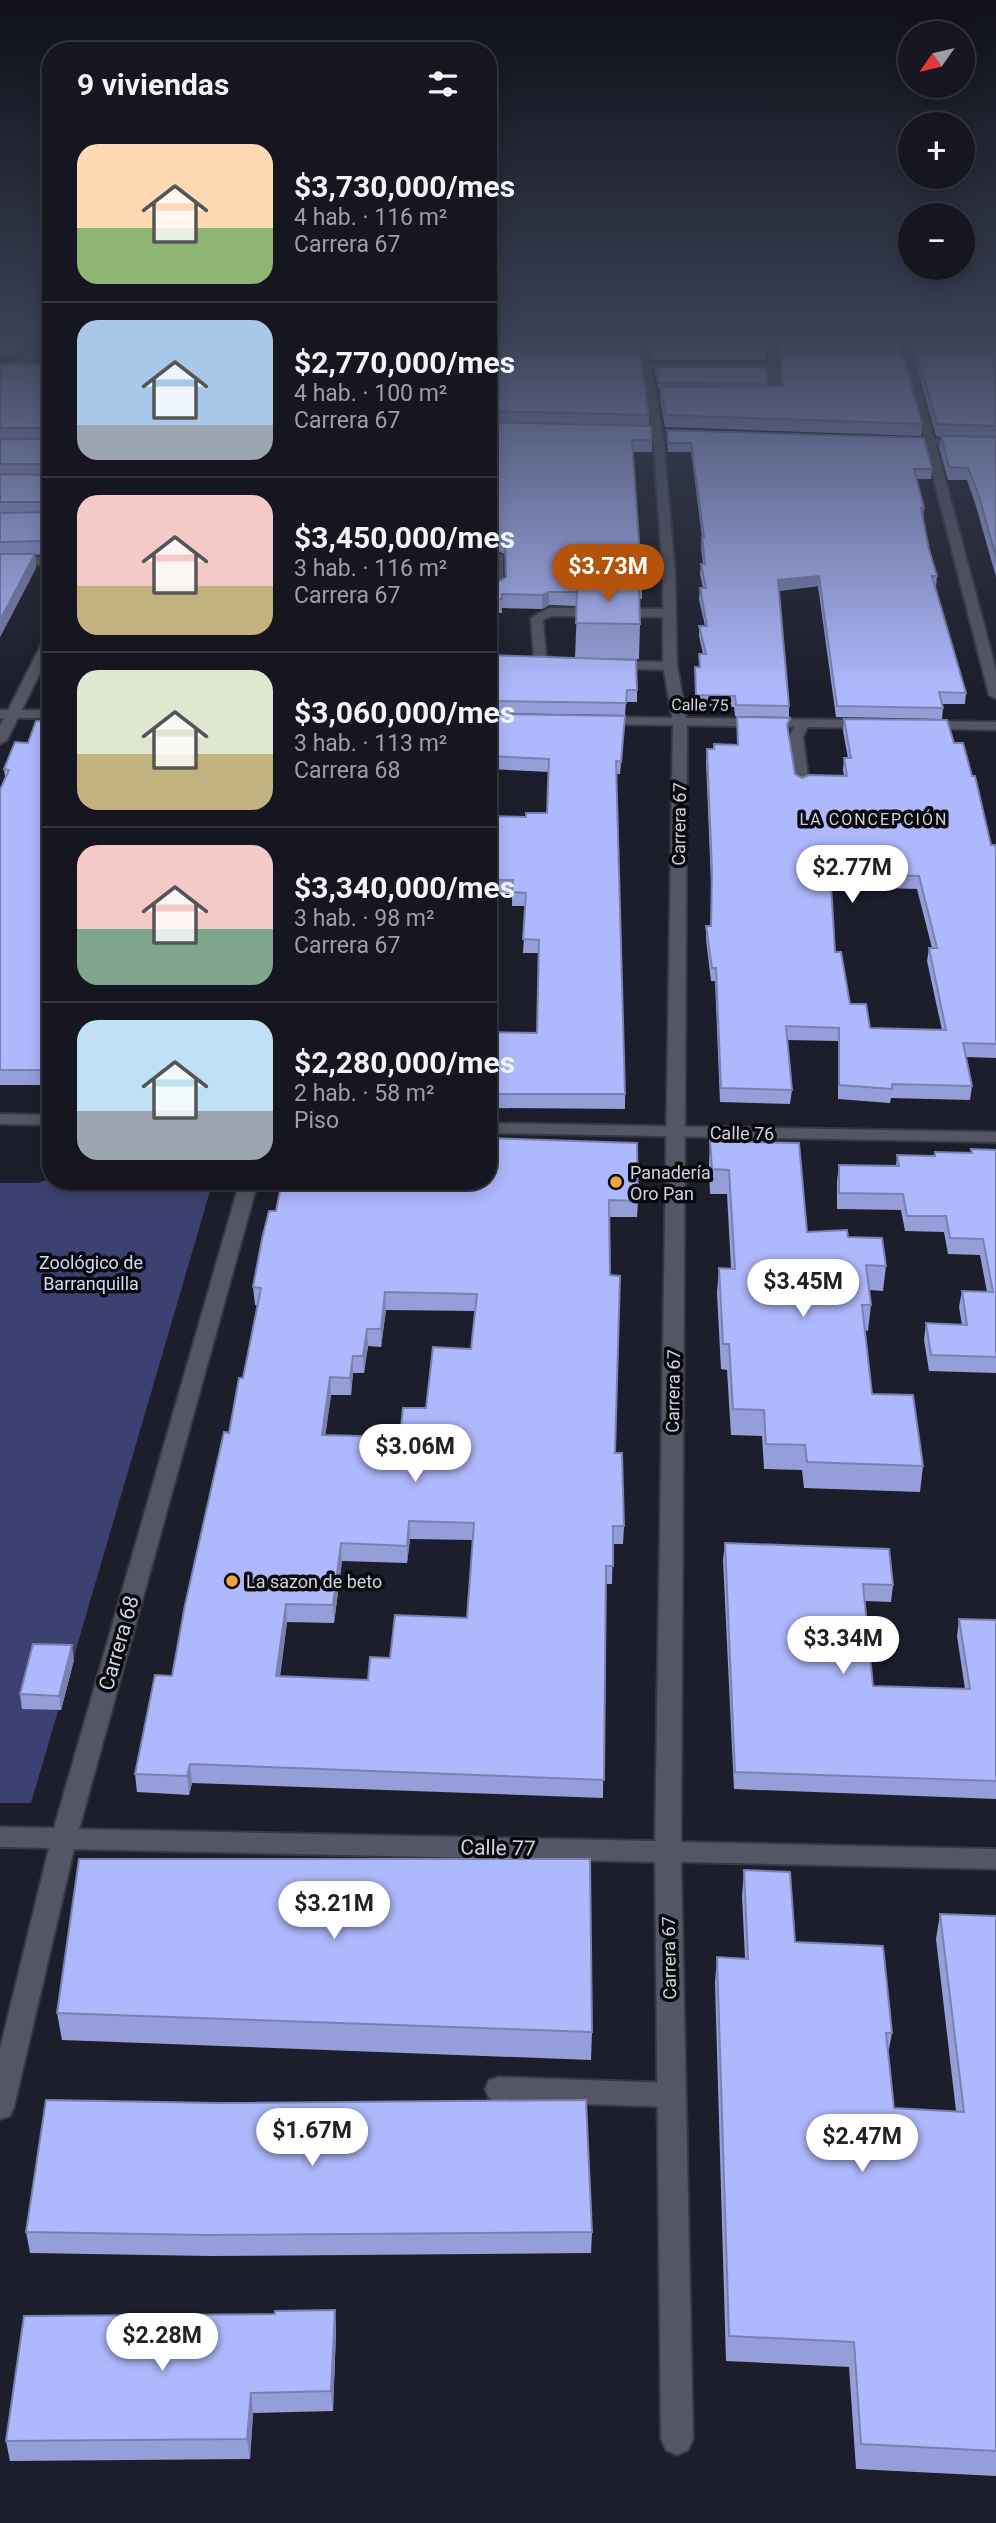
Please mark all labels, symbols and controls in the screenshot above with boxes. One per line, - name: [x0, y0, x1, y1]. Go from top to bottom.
- north arrow: [898, 21, 975, 98]
- map controls: [898, 21, 975, 280]
- icon: filters: [424, 65, 462, 103]
- text: 9 viviendas: [77, 67, 229, 102]
- button: +: [898, 112, 975, 189]
- text: $3,730,000/mes: [294, 169, 515, 204]
- icon: home: [133, 172, 217, 256]
- button: −: [898, 203, 975, 280]
- text: 4 hab. · 116 m²: [294, 204, 447, 231]
- text: Carrera 67: [294, 231, 400, 258]
- text: $2,770,000/mes: [294, 345, 515, 380]
- icon: home: [133, 348, 217, 432]
- text: 4 hab. · 100 m²: [294, 380, 447, 407]
- text: Carrera 67: [294, 407, 400, 434]
- text: $3,450,000/mes: [294, 520, 515, 555]
- icon: home: [133, 523, 217, 607]
- pin: $3.73M: [551, 544, 665, 604]
- text: $3.73M: [568, 553, 648, 580]
- text: 3 hab. · 116 m²: [294, 555, 447, 582]
- text: Carrera 67: [294, 582, 400, 609]
- text: $3,060,000/mes: [294, 695, 515, 730]
- street label: Calle 75: [671, 695, 729, 715]
- icon: home: [133, 698, 217, 782]
- text: 3 hab. · 113 m²: [294, 730, 447, 757]
- text: Carrera 68: [294, 757, 400, 784]
- street label: Carrera 67: [668, 782, 690, 866]
- district label: LA CONCEPCIÓN: [800, 809, 948, 829]
- pin: $2.77M: [795, 846, 909, 905]
- text: $2.77M: [812, 854, 892, 881]
- text: $3,340,000/mes: [294, 870, 515, 905]
- icon: home: [133, 873, 217, 957]
- text: 3 hab. · 98 m²: [294, 905, 434, 932]
- text: Carrera 67: [294, 932, 400, 959]
- text: $2,280,000/mes: [294, 1045, 515, 1080]
- icon: home: [133, 1048, 217, 1132]
- text: 2 hab. · 58 m²: [294, 1080, 434, 1107]
- text: Piso: [294, 1107, 339, 1134]
- street label: Calle 76: [710, 1122, 774, 1144]
- place label: Panadería Oro Pan: [630, 1162, 711, 1204]
- marker: Panadería Oro Pan: [608, 1174, 624, 1190]
- park label: Zoológico de Barranquilla: [39, 1252, 143, 1294]
- pin: $3.45M: [746, 1260, 860, 1319]
- text: $3.45M: [763, 1268, 843, 1295]
- street label: Carrera 67: [662, 1349, 684, 1433]
- pin: $3.06M: [358, 1424, 472, 1484]
- text: $3.06M: [375, 1433, 455, 1460]
- place label: La sazon de beto: [246, 1571, 382, 1592]
- marker: La sazon de beto: [224, 1573, 240, 1589]
- street label: Carrera 68: [94, 1593, 144, 1693]
- pin: $3.34M: [786, 1616, 900, 1676]
- text: $3.34M: [803, 1625, 883, 1652]
- street label: Calle 77: [460, 1835, 536, 1861]
- pin: $3.21M: [277, 1882, 391, 1941]
- text: $3.21M: [294, 1890, 374, 1917]
- street label: Carrera 67: [658, 1916, 680, 2000]
- pin: $1.67M: [255, 2108, 369, 2168]
- pin: $2.47M: [805, 2114, 919, 2174]
- text: $1.67M: [272, 2117, 352, 2144]
- text: $2.47M: [822, 2123, 902, 2150]
- pin: $2.28M: [105, 2314, 219, 2373]
- text: $2.28M: [122, 2322, 202, 2349]

